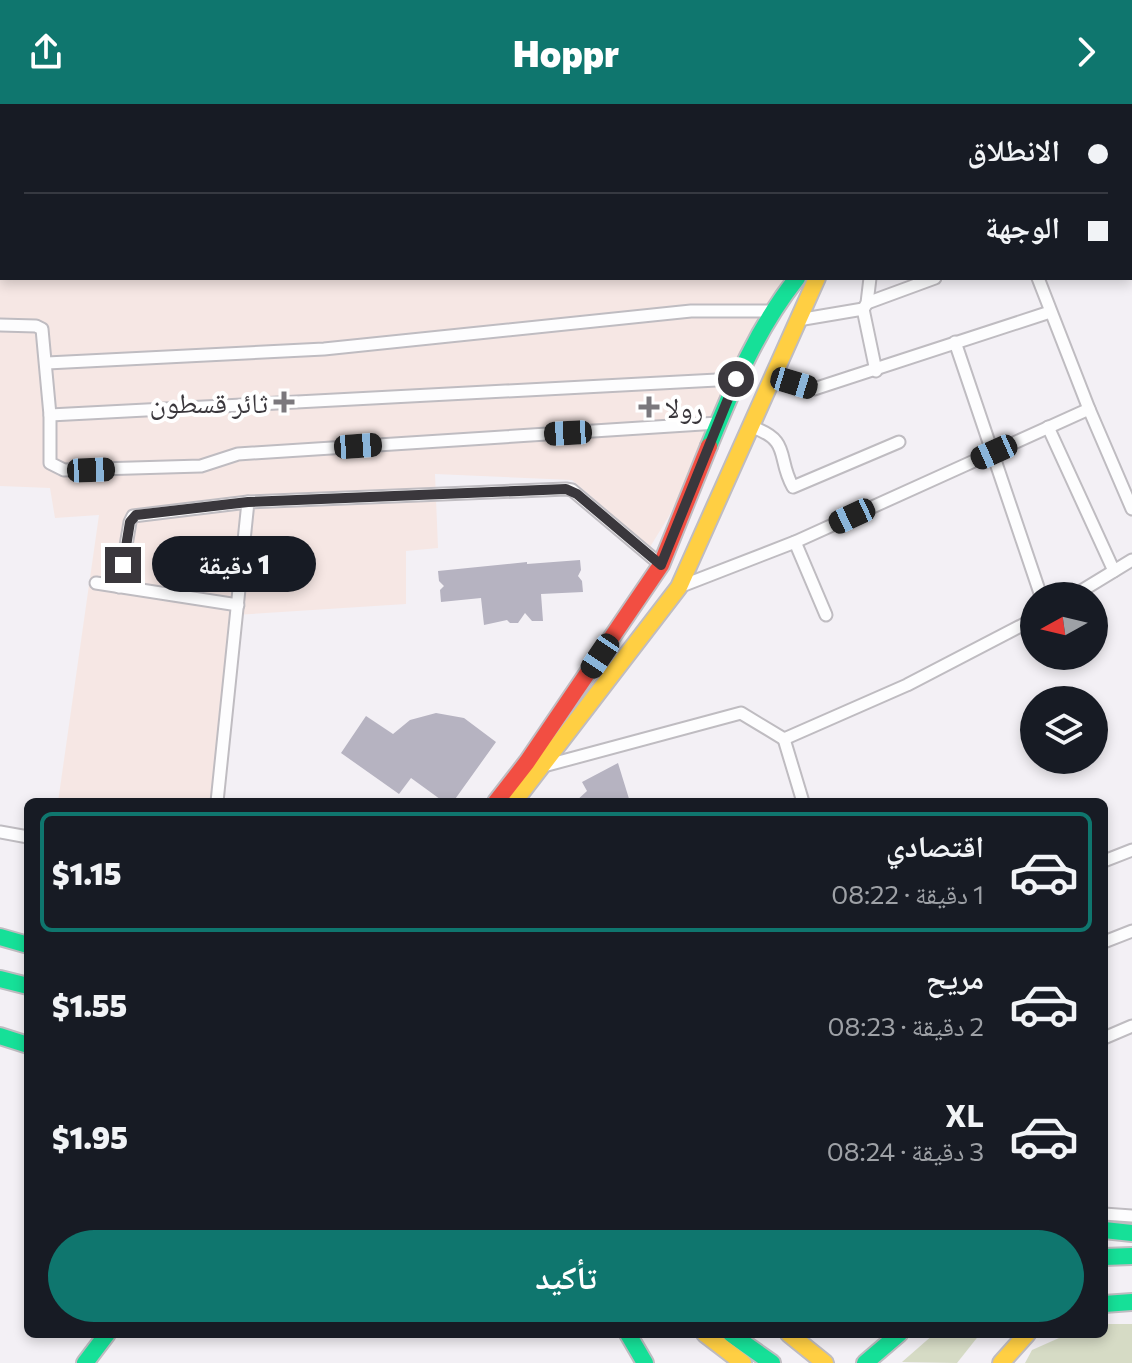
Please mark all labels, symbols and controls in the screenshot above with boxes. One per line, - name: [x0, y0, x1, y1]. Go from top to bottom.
- icon: share: [24, 30, 68, 74]
- text: Hoppr: [513, 30, 619, 74]
- icon: forward: [1064, 30, 1108, 74]
- text: الانطلاق: [967, 130, 1060, 167]
- text: الوجهة: [985, 207, 1060, 244]
- route start: [718, 361, 754, 397]
- car: [768, 365, 820, 401]
- place label: ثائر قسطون: [149, 385, 268, 420]
- place label: رولا: [665, 390, 703, 424]
- marker: ثائر قسطون: [275, 393, 293, 411]
- marker: رولا: [640, 398, 658, 416]
- car: [543, 420, 593, 446]
- car: [967, 431, 1021, 473]
- car: [333, 432, 383, 460]
- car: [67, 457, 115, 483]
- car: [825, 495, 879, 537]
- callout: 1 دقيقة: [151, 537, 315, 593]
- route end: [105, 547, 141, 583]
- text: 1 دقيقة: [198, 548, 270, 579]
- north arrow: [1020, 582, 1108, 670]
- map controls: [1020, 582, 1108, 774]
- car: [577, 629, 623, 683]
- button: layers: [1020, 686, 1108, 774]
- text: اقتصادي: [886, 826, 984, 863]
- icon: car: [1008, 836, 1080, 908]
- text: $1.15: [52, 854, 121, 891]
- text: 1 دقيقة · 08:22: [831, 878, 984, 909]
- text: مريح: [926, 958, 984, 995]
- icon: car: [1008, 968, 1080, 1040]
- text: $1.55: [52, 986, 127, 1023]
- text: 2 دقيقة · 08:23: [828, 1010, 984, 1041]
- text: XL: [945, 1096, 984, 1133]
- icon: car: [1008, 1100, 1080, 1172]
- text: $1.95: [52, 1118, 128, 1155]
- text: 3 دقيقة · 08:24: [827, 1135, 984, 1166]
- button: تأكيد: [48, 1230, 1084, 1322]

